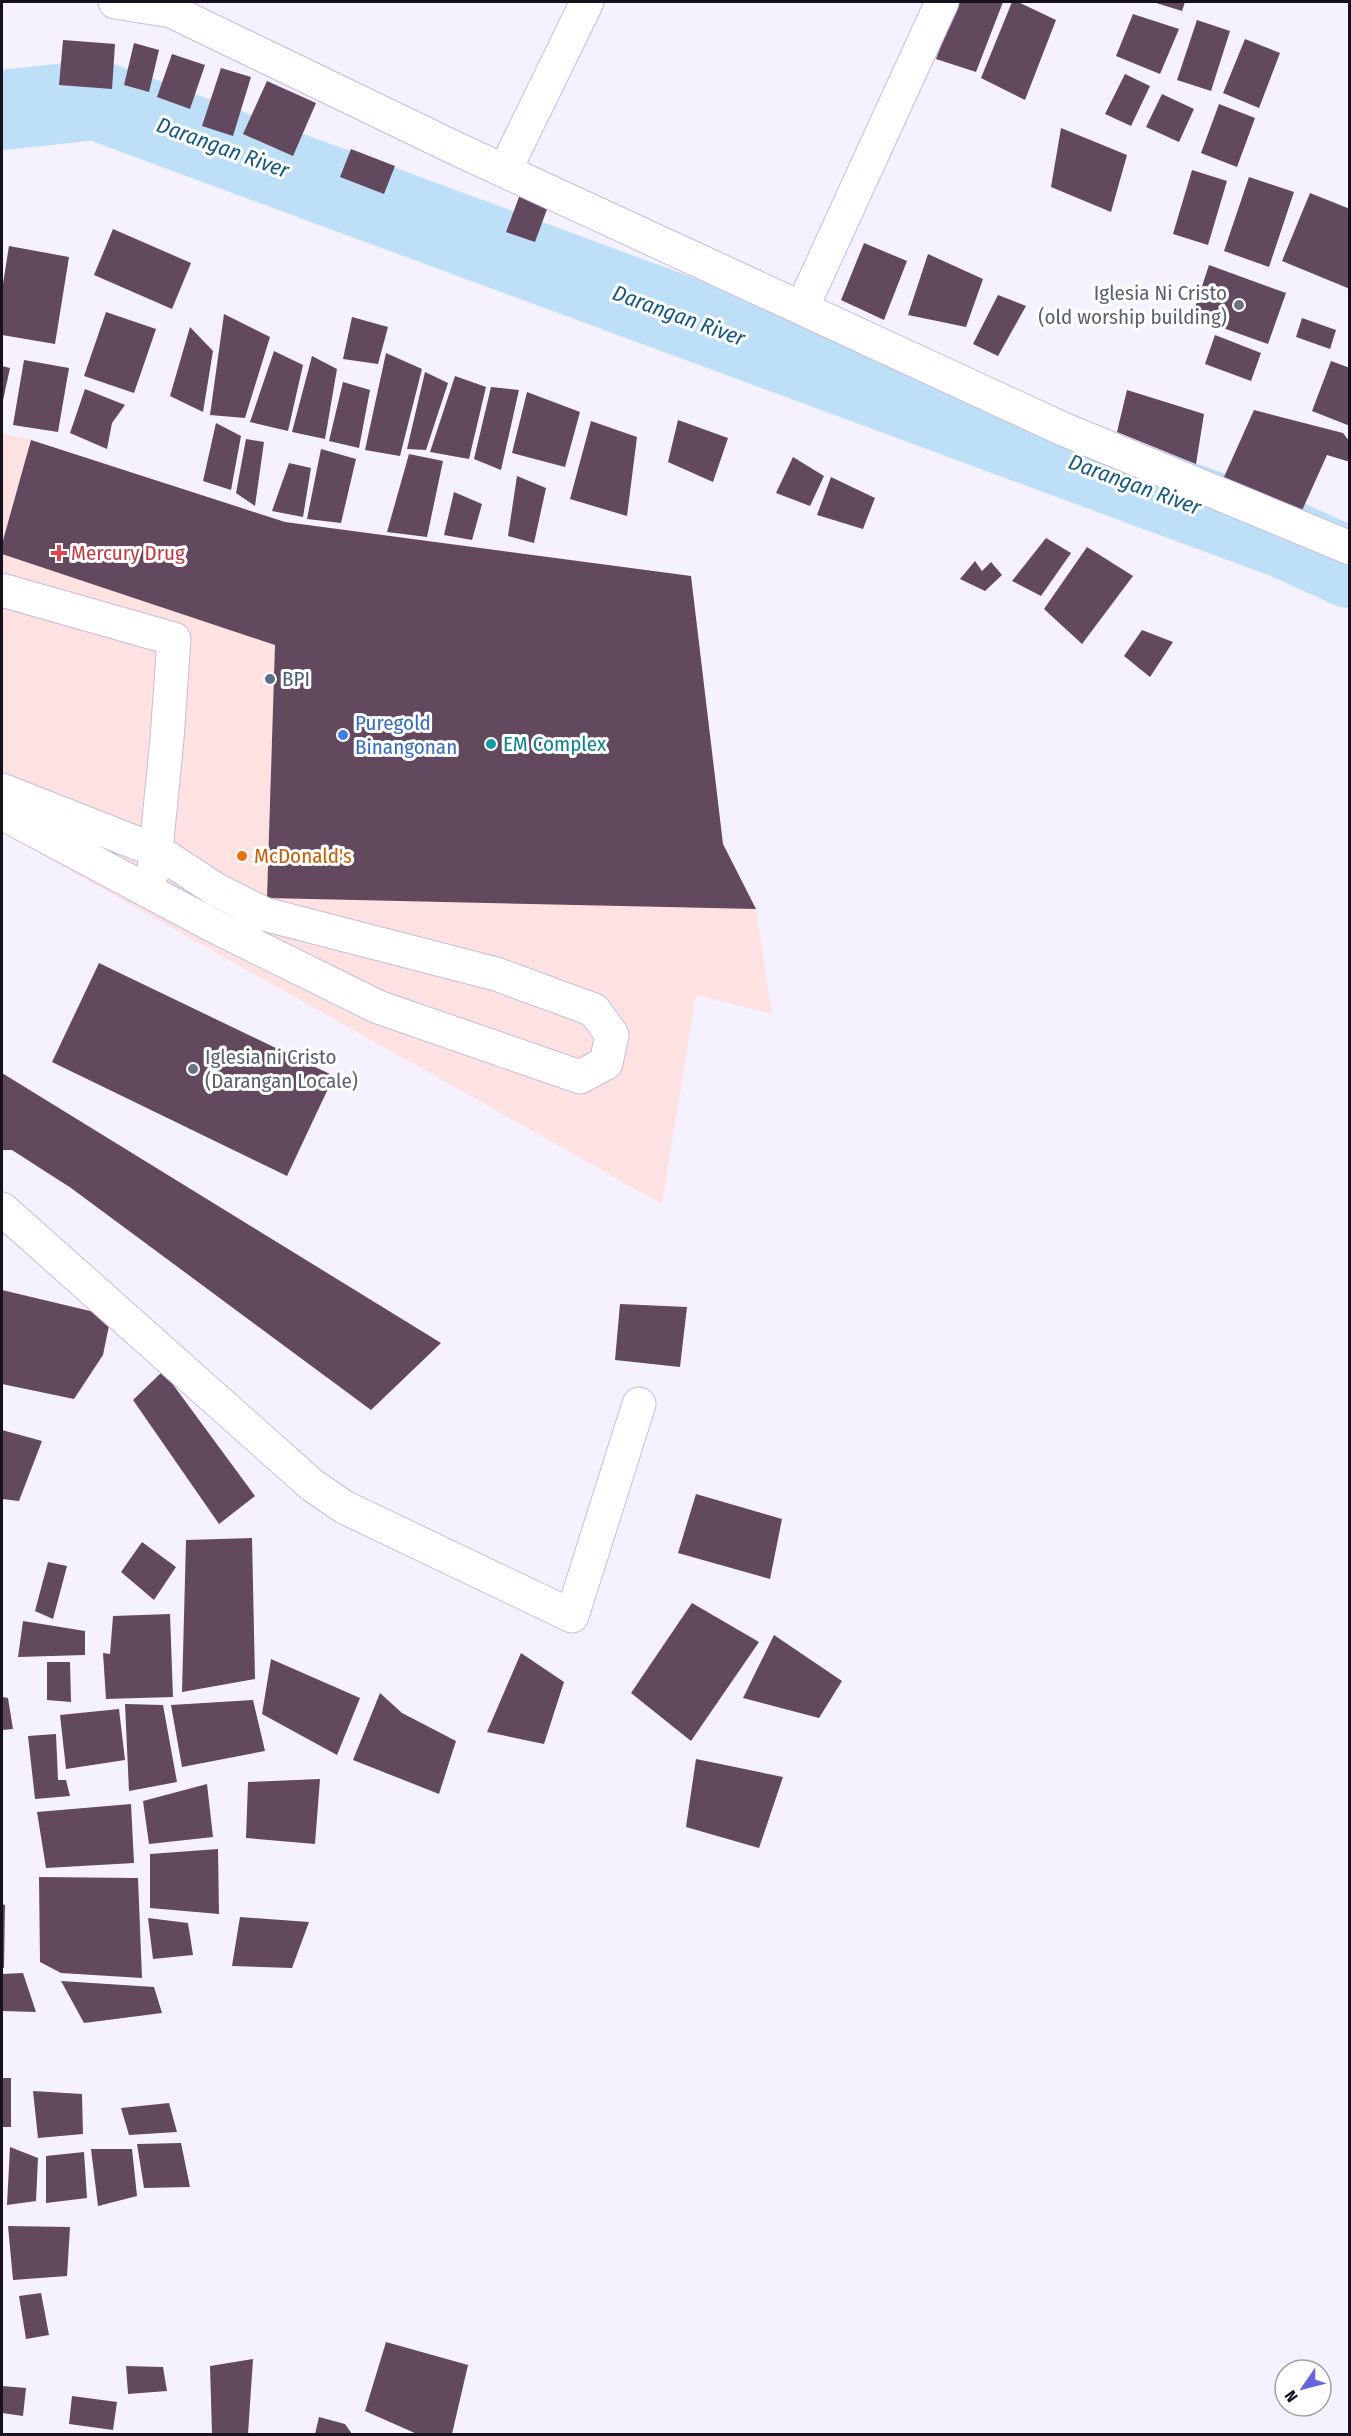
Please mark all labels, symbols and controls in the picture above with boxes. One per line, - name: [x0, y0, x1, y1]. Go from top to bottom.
- water label: Darangan River: [153, 111, 294, 184]
- water label: Darangan River: [609, 279, 750, 352]
- place label: Iglesia Ni Cristo (old worship building): [1038, 280, 1227, 330]
- marker: Iglesia Ni Cristo (old worship building): [1232, 298, 1246, 312]
- water label: Darangan River: [1065, 448, 1206, 521]
- place label: Mercury Drug: [71, 540, 185, 566]
- marker: Mercury Drug: [52, 546, 66, 560]
- place label: BPI: [282, 666, 310, 692]
- marker: BPI: [263, 672, 277, 686]
- place label: Puregold Binangonan: [355, 710, 457, 760]
- marker: Puregold Binangonan: [336, 728, 350, 742]
- place label: EM Complex: [503, 731, 607, 757]
- marker: EM Complex: [484, 737, 498, 751]
- place label: McDonald's: [254, 843, 352, 869]
- marker: McDonald's: [235, 849, 249, 863]
- place label: Iglesia ni Cristo (Darangan Locale): [205, 1044, 358, 1094]
- marker: Iglesia ni Cristo (Darangan Locale): [186, 1062, 200, 1076]
- north arrow: [1273, 2358, 1333, 2418]
- text: N: [1281, 2387, 1302, 2406]

